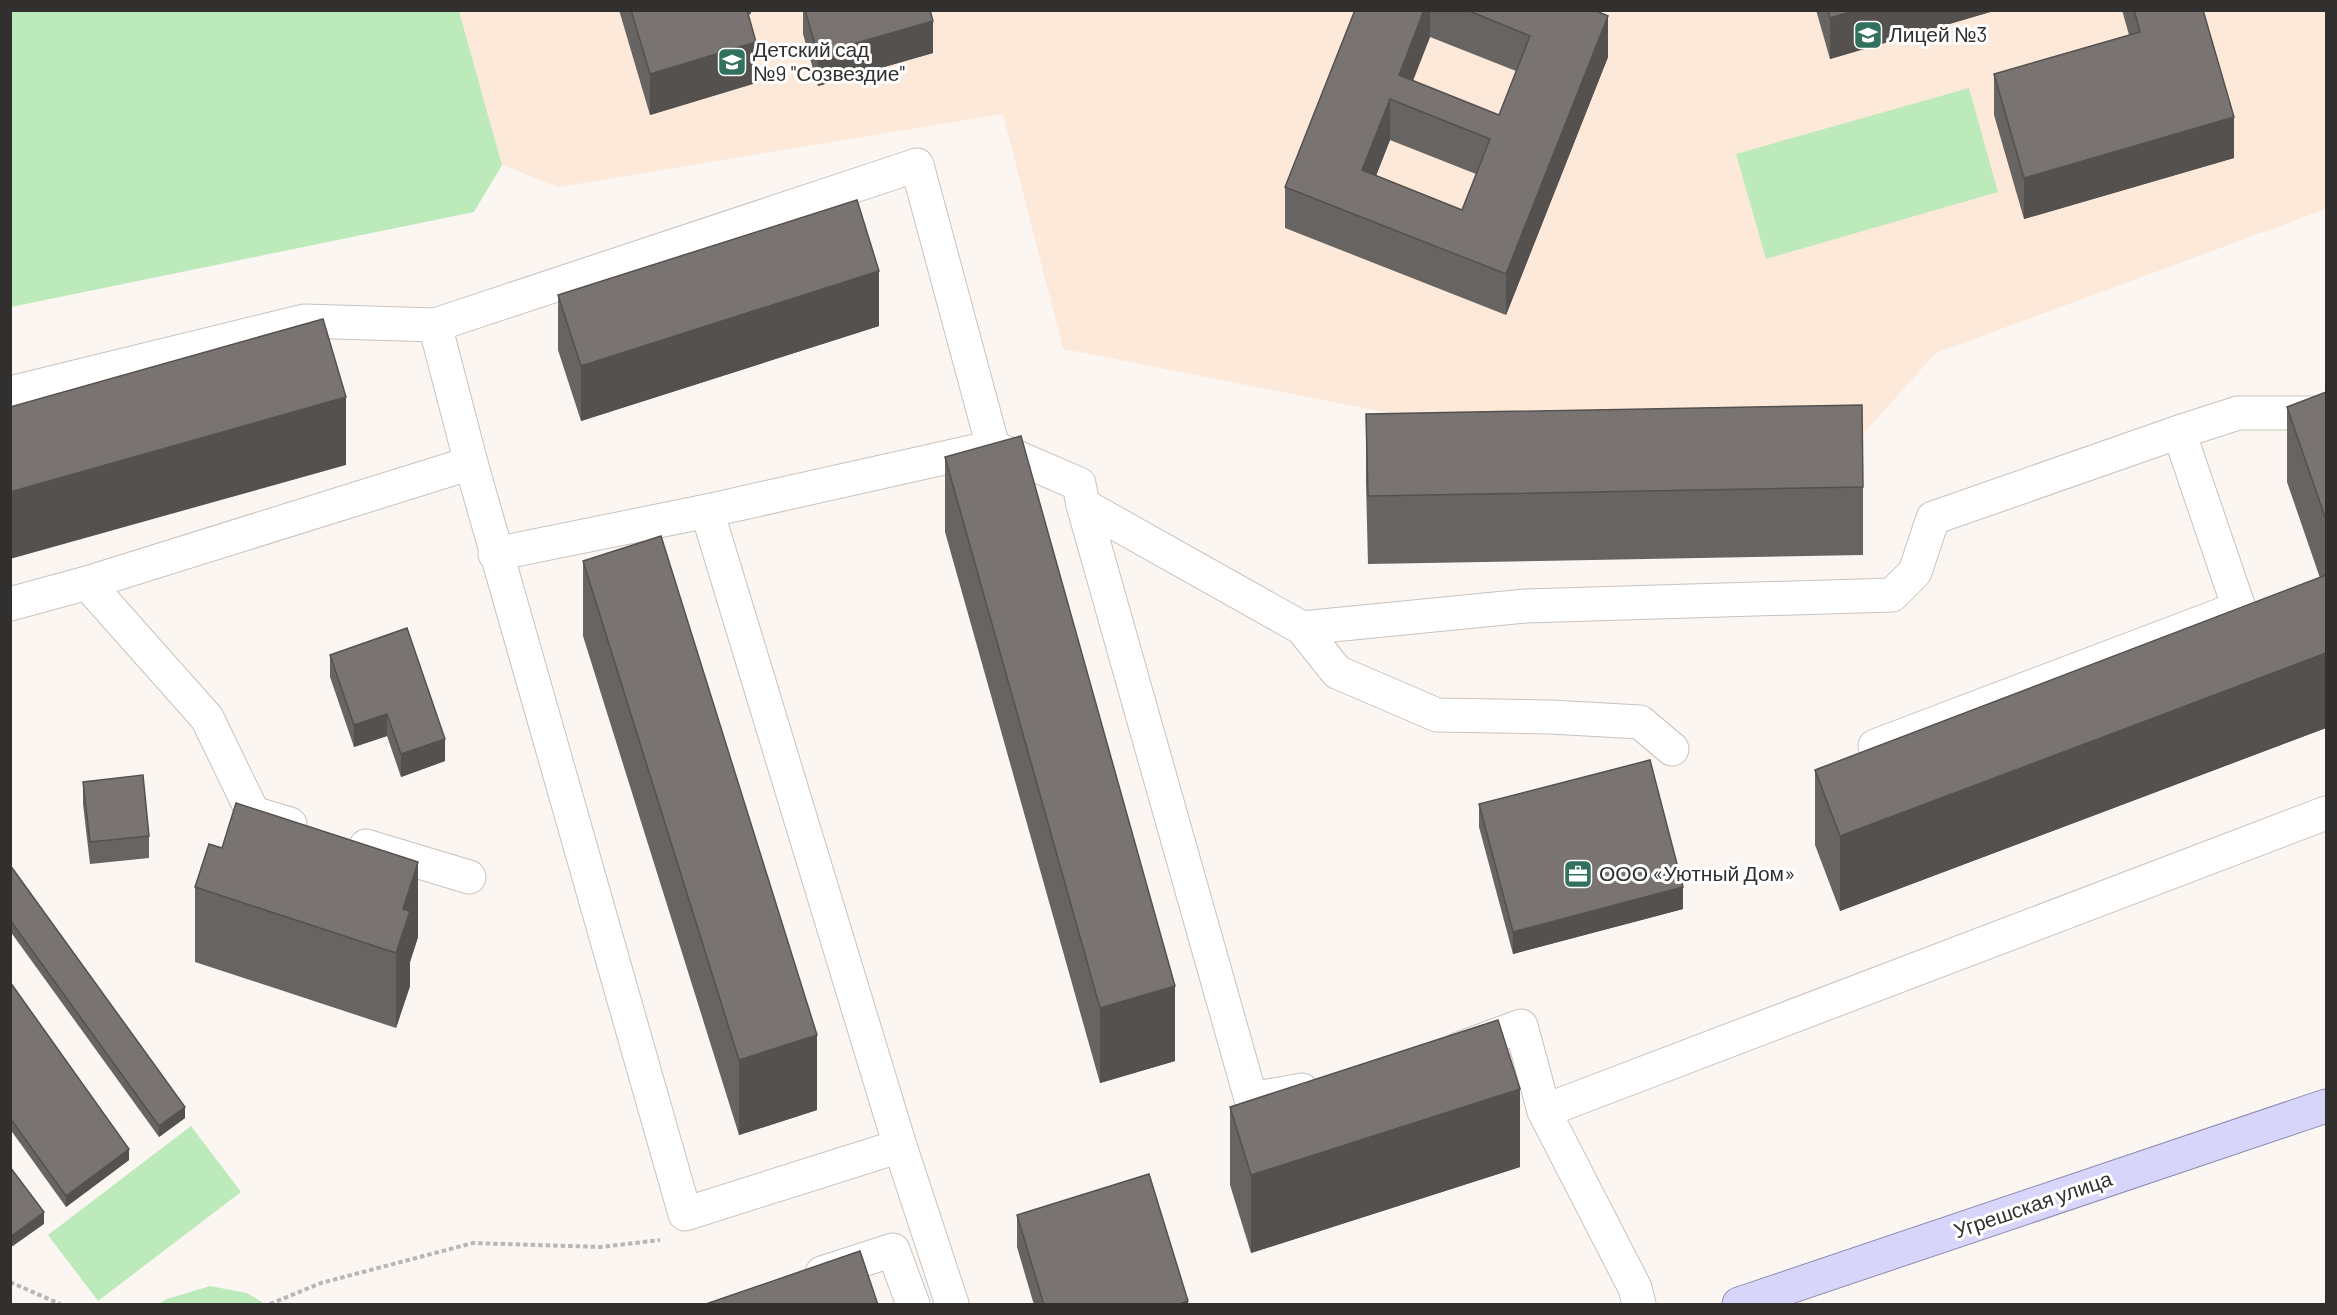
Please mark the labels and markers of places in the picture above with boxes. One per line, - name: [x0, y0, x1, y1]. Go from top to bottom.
- school or university icon: Лицей №3: [1852, 19, 1884, 51]
- place label: Лицей №3: [1889, 21, 1987, 46]
- place label: Детский сад №9 "Созвездие": [753, 36, 905, 85]
- school or university icon: Детский сад №9 "Созвездие": [716, 46, 748, 78]
- office icon: ООО «Уютный Дом»: [1562, 858, 1594, 890]
- place label: ООО «Уютный Дом»: [1599, 860, 1795, 885]

